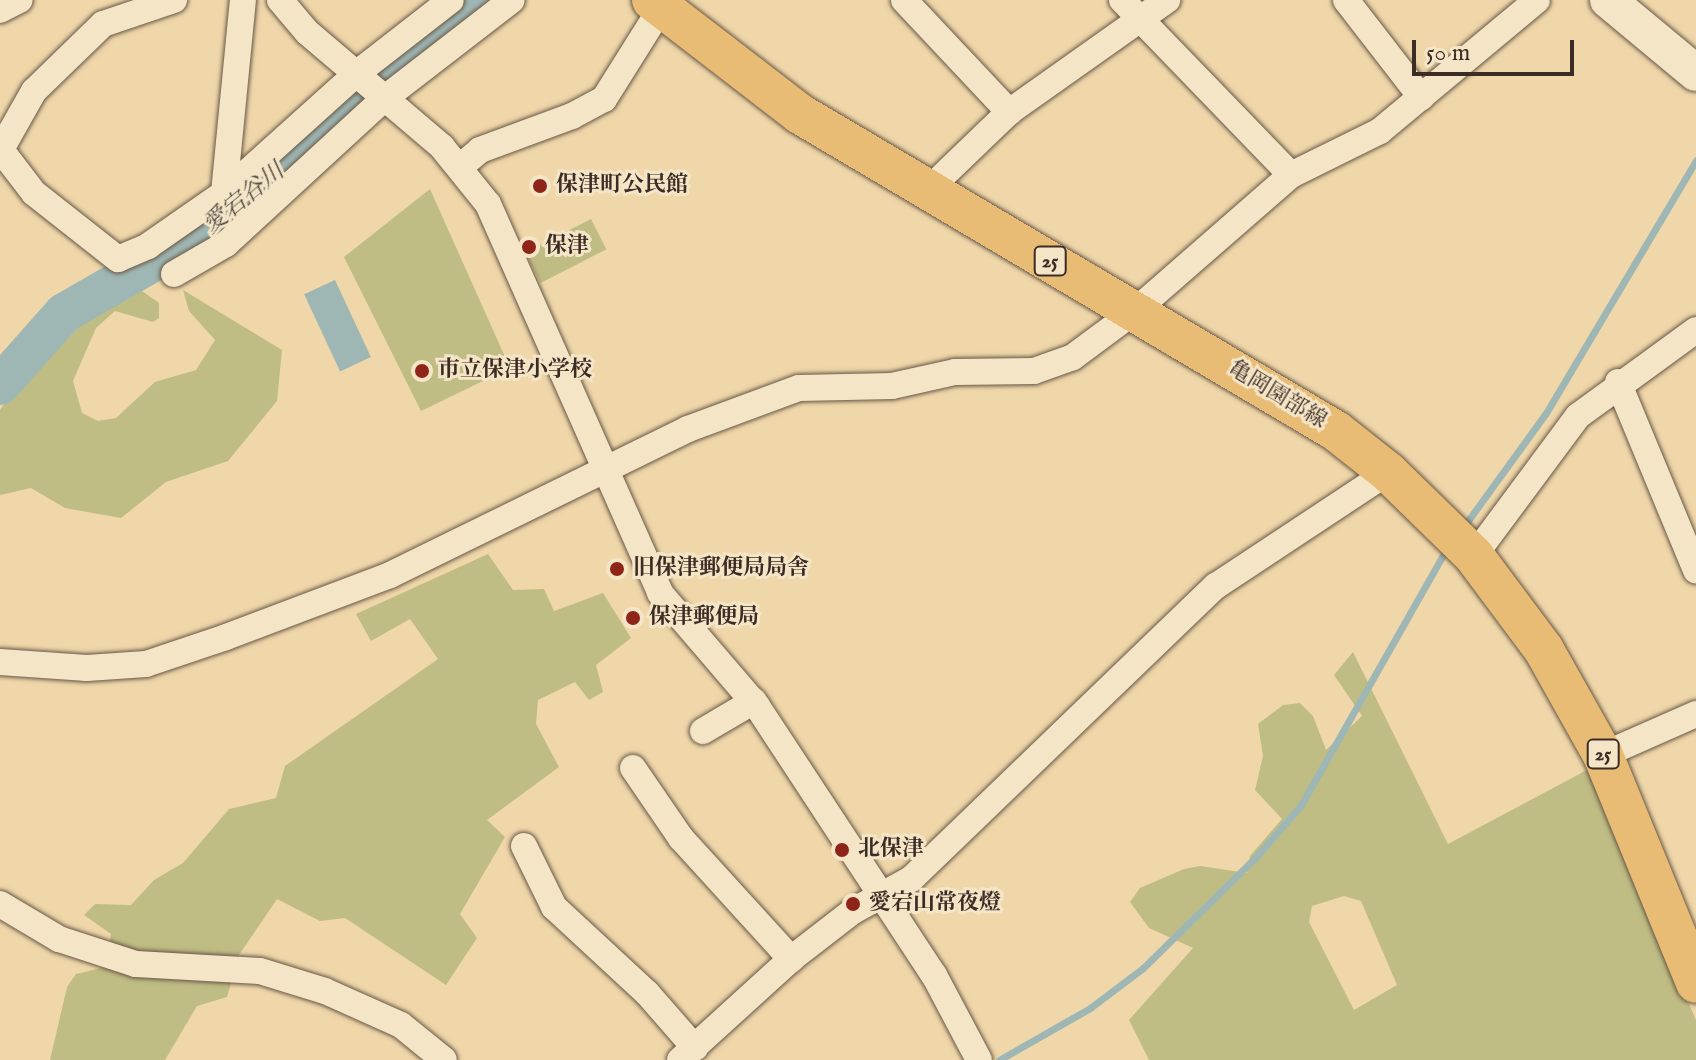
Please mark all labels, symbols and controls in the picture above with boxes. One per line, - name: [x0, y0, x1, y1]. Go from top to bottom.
- scale bar: [1416, 24, 1578, 74]
- text: 50 m: [1426, 38, 1470, 69]
- water label: 愛宕谷川: [198, 158, 290, 240]
- place label: 保津町公民館: [556, 173, 688, 199]
- marker: 保津町公民館: [531, 177, 549, 195]
- place label: 保津: [545, 234, 589, 260]
- marker: 保津: [520, 238, 538, 256]
- road number: 25: [1032, 245, 1068, 277]
- street label: 亀岡園部線: [1223, 355, 1331, 435]
- place label: 市立保津小学校: [438, 358, 592, 384]
- marker: 市立保津小学校: [413, 362, 431, 380]
- place label: 旧保津郵便局局舎: [633, 556, 809, 582]
- marker: 旧保津郵便局局舎: [608, 560, 626, 578]
- place label: 保津郵便局: [649, 605, 759, 631]
- marker: 保津郵便局: [624, 609, 642, 627]
- road number: 25: [1585, 738, 1621, 770]
- place label: 北保津: [858, 837, 924, 863]
- marker: 北保津: [833, 841, 851, 859]
- place label: 愛宕山常夜燈: [869, 891, 1001, 917]
- marker: 愛宕山常夜燈: [844, 895, 862, 913]

